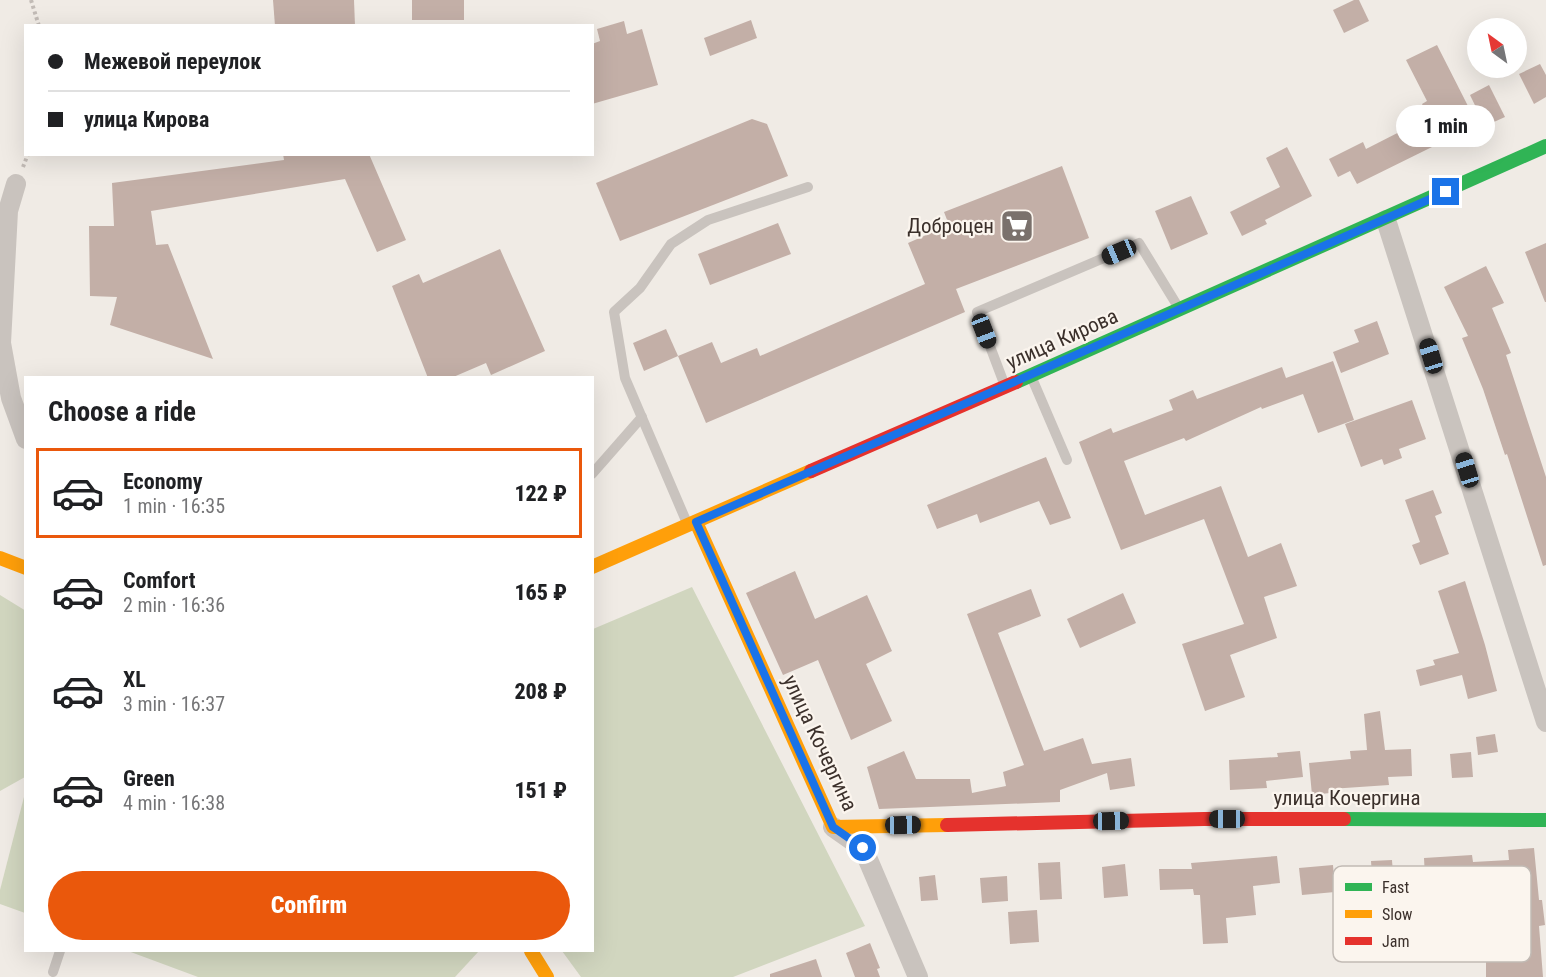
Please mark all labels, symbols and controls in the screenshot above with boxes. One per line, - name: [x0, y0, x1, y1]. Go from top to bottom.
- north arrow: [1467, 18, 1527, 78]
- map controls: [1467, 18, 1527, 78]
- text: Межевой переулок: [84, 49, 261, 74]
- callout: 1 min: [1396, 105, 1496, 147]
- text: улица Кирова: [84, 107, 209, 132]
- text: 1 min: [1423, 114, 1468, 138]
- route end: [1432, 178, 1459, 205]
- supermarket icon: Доброцен: [999, 208, 1035, 244]
- place label: Доброцен: [907, 214, 994, 238]
- car: [1099, 237, 1139, 267]
- street label: улица Кирова: [1003, 304, 1121, 374]
- car: [969, 311, 999, 351]
- car: [1417, 336, 1445, 376]
- text: Choose a ride: [48, 396, 196, 428]
- car: [1453, 450, 1481, 490]
- icon: car: [51, 466, 105, 520]
- text: Economy: [123, 469, 203, 494]
- text: 122 ₽: [514, 481, 567, 506]
- text: 1 min · 16:35: [123, 494, 225, 518]
- icon: car: [51, 565, 105, 619]
- text: Comfort: [123, 568, 196, 593]
- text: 165 ₽: [514, 580, 567, 605]
- text: 2 min · 16:36: [123, 593, 225, 617]
- icon: car: [51, 664, 105, 718]
- text: XL: [123, 667, 146, 692]
- street label: улица Кочергина: [778, 671, 862, 815]
- text: 208 ₽: [514, 679, 567, 704]
- text: 3 min · 16:37: [123, 692, 225, 716]
- icon: car: [51, 763, 105, 817]
- text: Green: [123, 766, 175, 791]
- text: 151 ₽: [514, 778, 567, 803]
- street label: улица Кочергина: [1273, 786, 1421, 810]
- text: 4 min · 16:38: [123, 791, 225, 815]
- car: [1209, 810, 1245, 828]
- car: [1093, 812, 1129, 830]
- car: [885, 816, 921, 834]
- route start: [849, 834, 876, 861]
- legend: [1333, 866, 1531, 962]
- button: Confirm: [48, 871, 570, 940]
- text: Fast: [1382, 878, 1409, 897]
- text: Slow: [1382, 905, 1412, 924]
- text: Jam: [1382, 932, 1409, 951]

